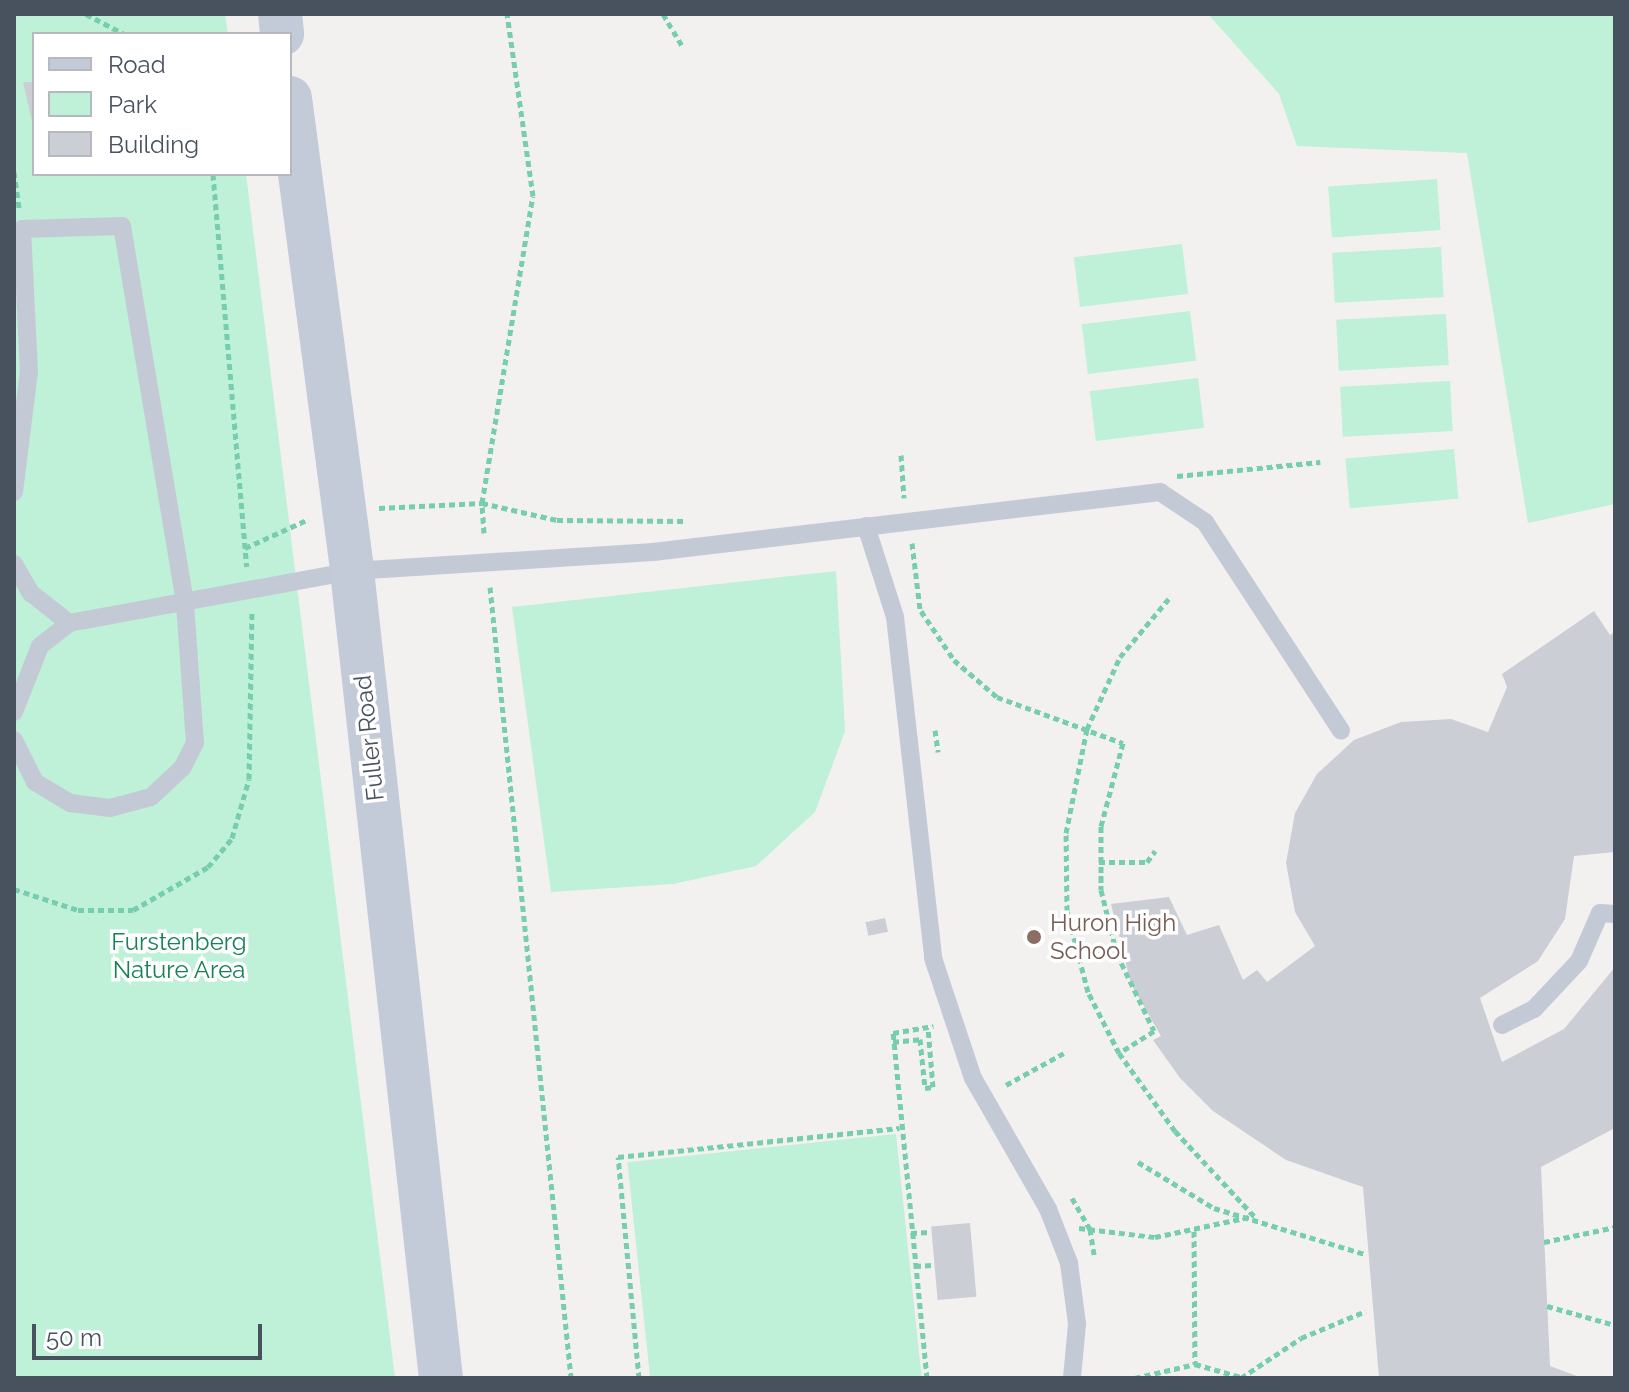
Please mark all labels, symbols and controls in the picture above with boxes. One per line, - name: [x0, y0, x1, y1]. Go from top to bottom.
- legend: [32, 32, 292, 176]
- text: Road: [108, 50, 166, 79]
- text: Park: [108, 90, 157, 119]
- text: Building: [108, 130, 199, 159]
- street label: Fuller Road: [348, 673, 390, 803]
- place label: Huron High School: [1050, 909, 1176, 965]
- park label: Furstenberg Nature Area: [111, 928, 247, 984]
- marker: Huron High School: [1025, 928, 1043, 946]
- scale bar: [36, 1308, 266, 1358]
- text: 50 m: [46, 1323, 102, 1352]

